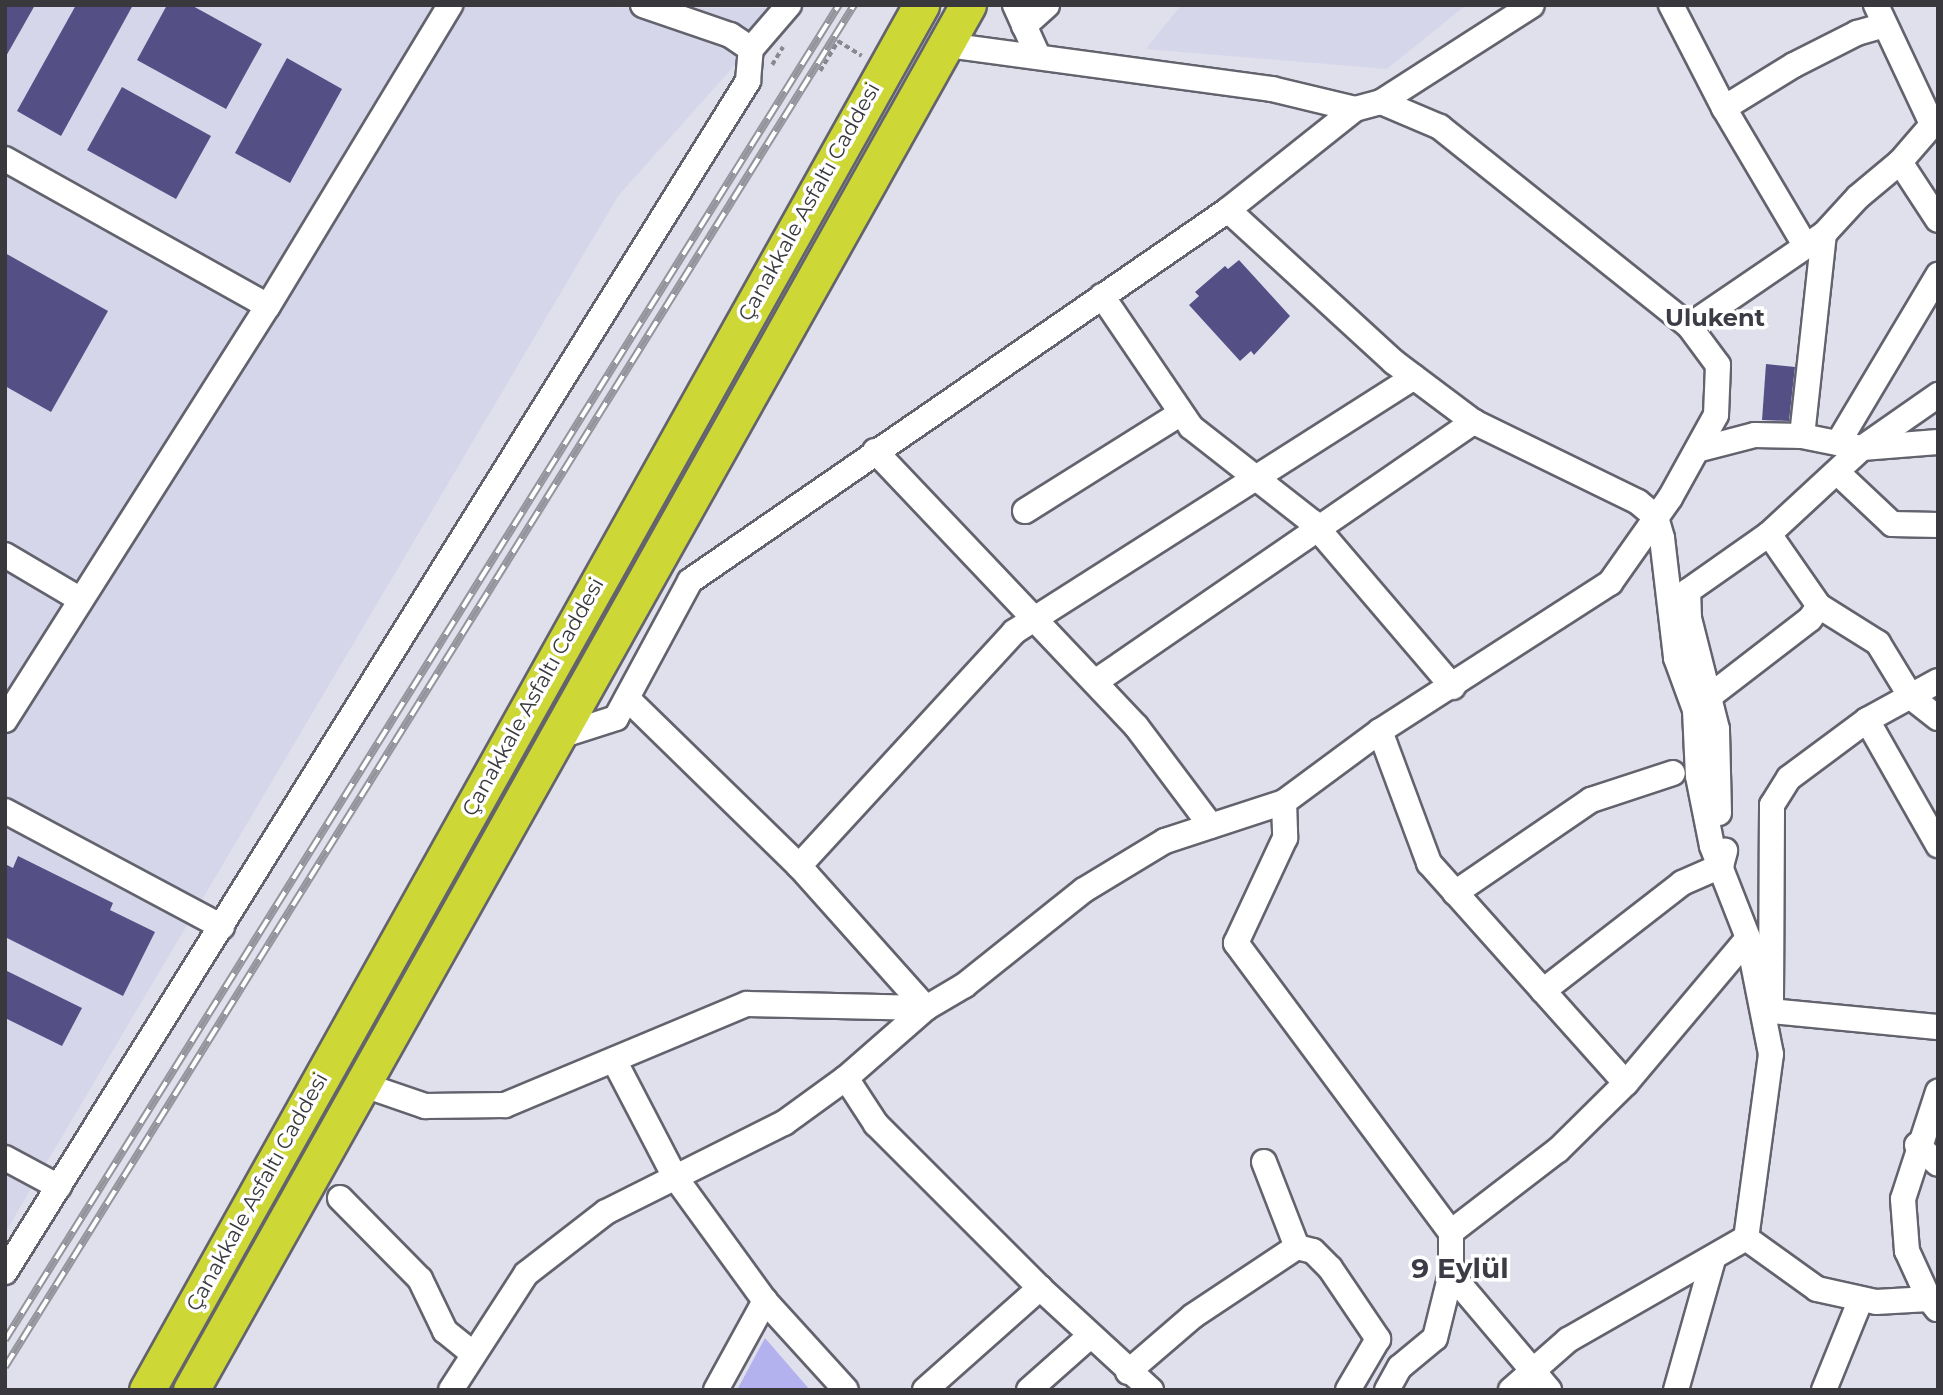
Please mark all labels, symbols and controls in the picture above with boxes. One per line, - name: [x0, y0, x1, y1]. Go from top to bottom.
- street label: Çanakkale Asfaltı Caddesi: [733, 78, 885, 326]
- district label: Ulukent: [1665, 304, 1765, 332]
- street label: Çanakkale Asfaltı Caddesi: [457, 573, 609, 821]
- street label: Çanakkale Asfaltı Caddesi: [181, 1068, 333, 1316]
- district label: 9 Eylül: [1411, 1251, 1509, 1285]

